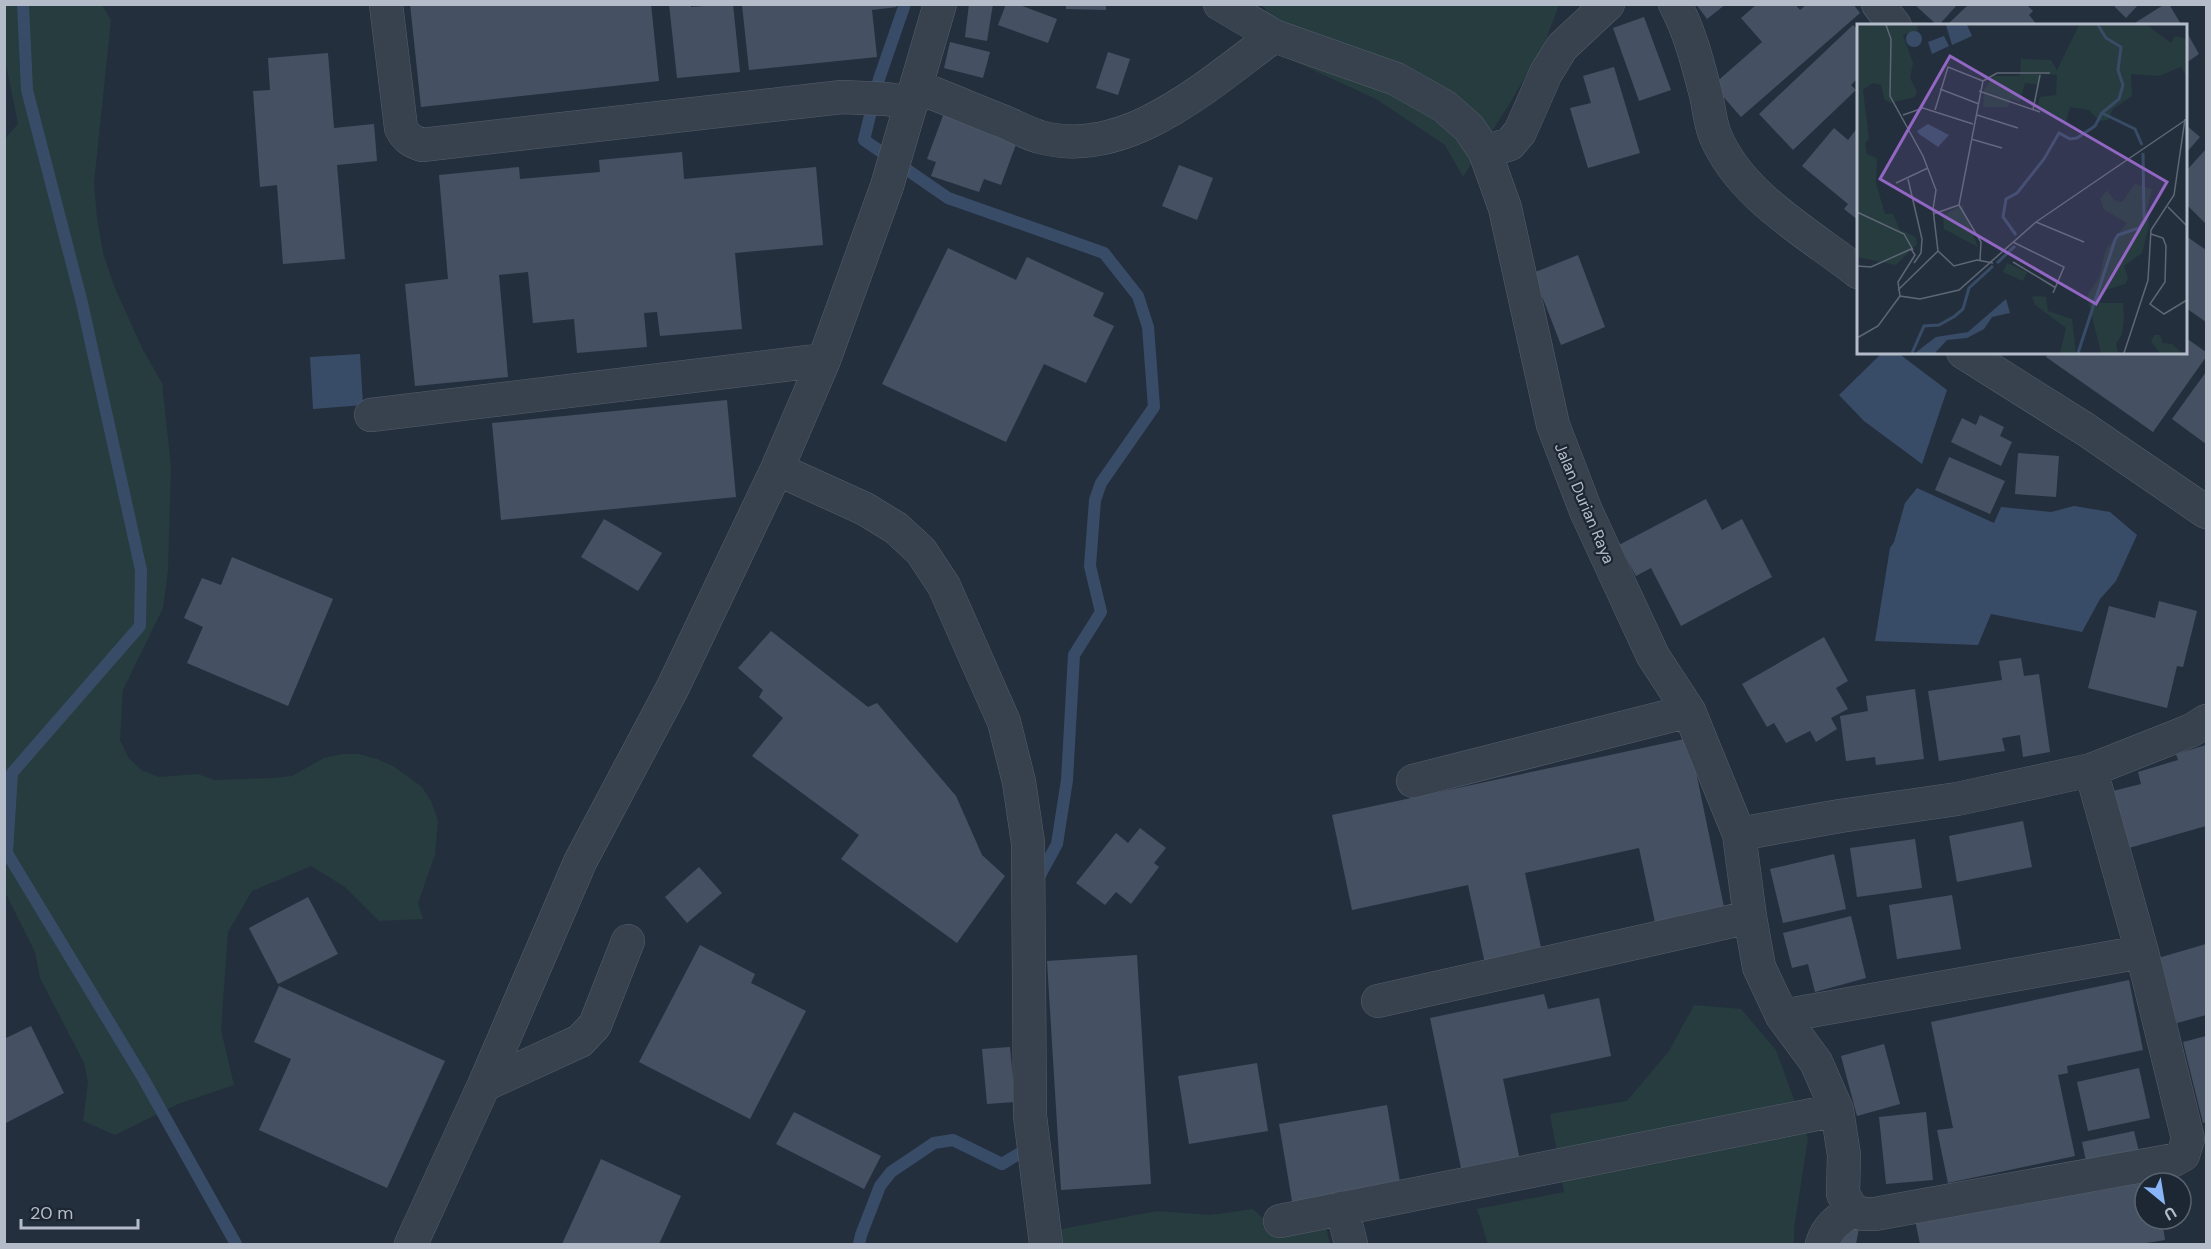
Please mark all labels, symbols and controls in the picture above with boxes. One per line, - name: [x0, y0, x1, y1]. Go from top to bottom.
- inset map: [1857, 24, 2187, 354]
- street label: Jalan Durian Raya: [1550, 440, 1619, 567]
- north arrow: [2133, 1171, 2193, 1231]
- scale bar: [21, 1192, 138, 1230]
- text: 20 m: [30, 1201, 73, 1225]
- text: U: [2160, 1202, 2180, 1225]

